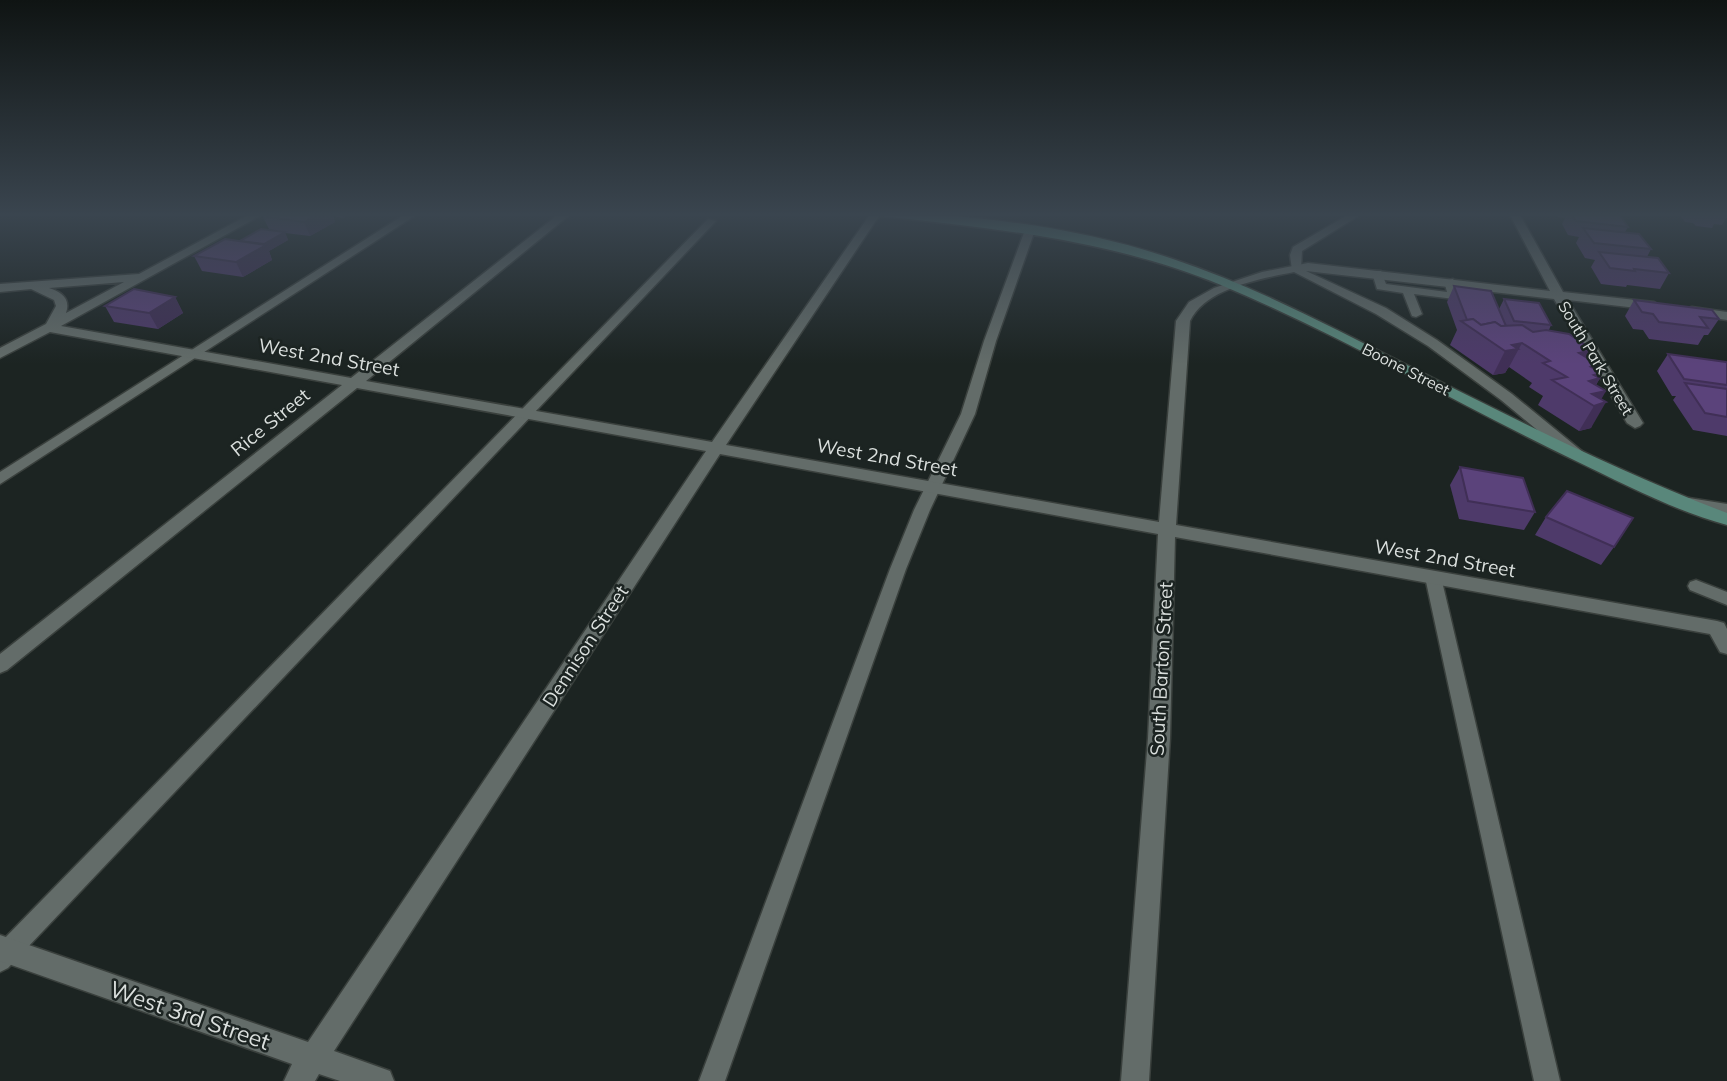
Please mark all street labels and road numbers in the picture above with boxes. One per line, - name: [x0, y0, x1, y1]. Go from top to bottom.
- street label: South Park Street: [1554, 297, 1638, 419]
- street label: West 2nd Street: [257, 333, 402, 381]
- street label: Boone Street: [1359, 338, 1454, 400]
- street label: Rice Street: [226, 383, 315, 461]
- street label: West 2nd Street: [815, 433, 960, 481]
- street label: West 2nd Street: [1373, 534, 1518, 582]
- street label: Dennison Street: [537, 580, 633, 711]
- street label: South Barton Street: [1144, 581, 1178, 757]
- street label: West 3rd Street: [106, 974, 274, 1056]

